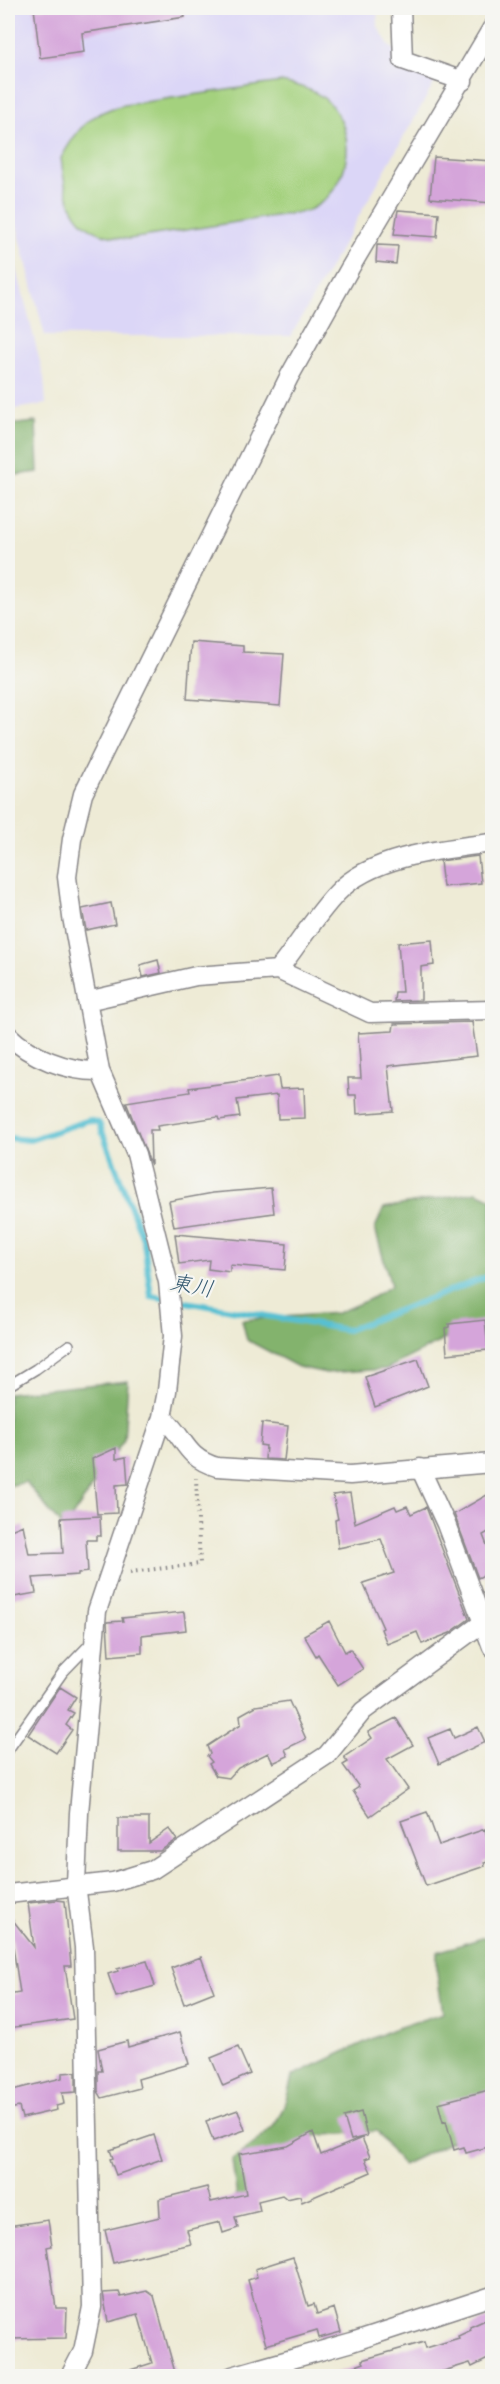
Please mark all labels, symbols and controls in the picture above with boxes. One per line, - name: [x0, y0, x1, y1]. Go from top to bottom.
- water label: 東川: [168, 1268, 216, 1303]

